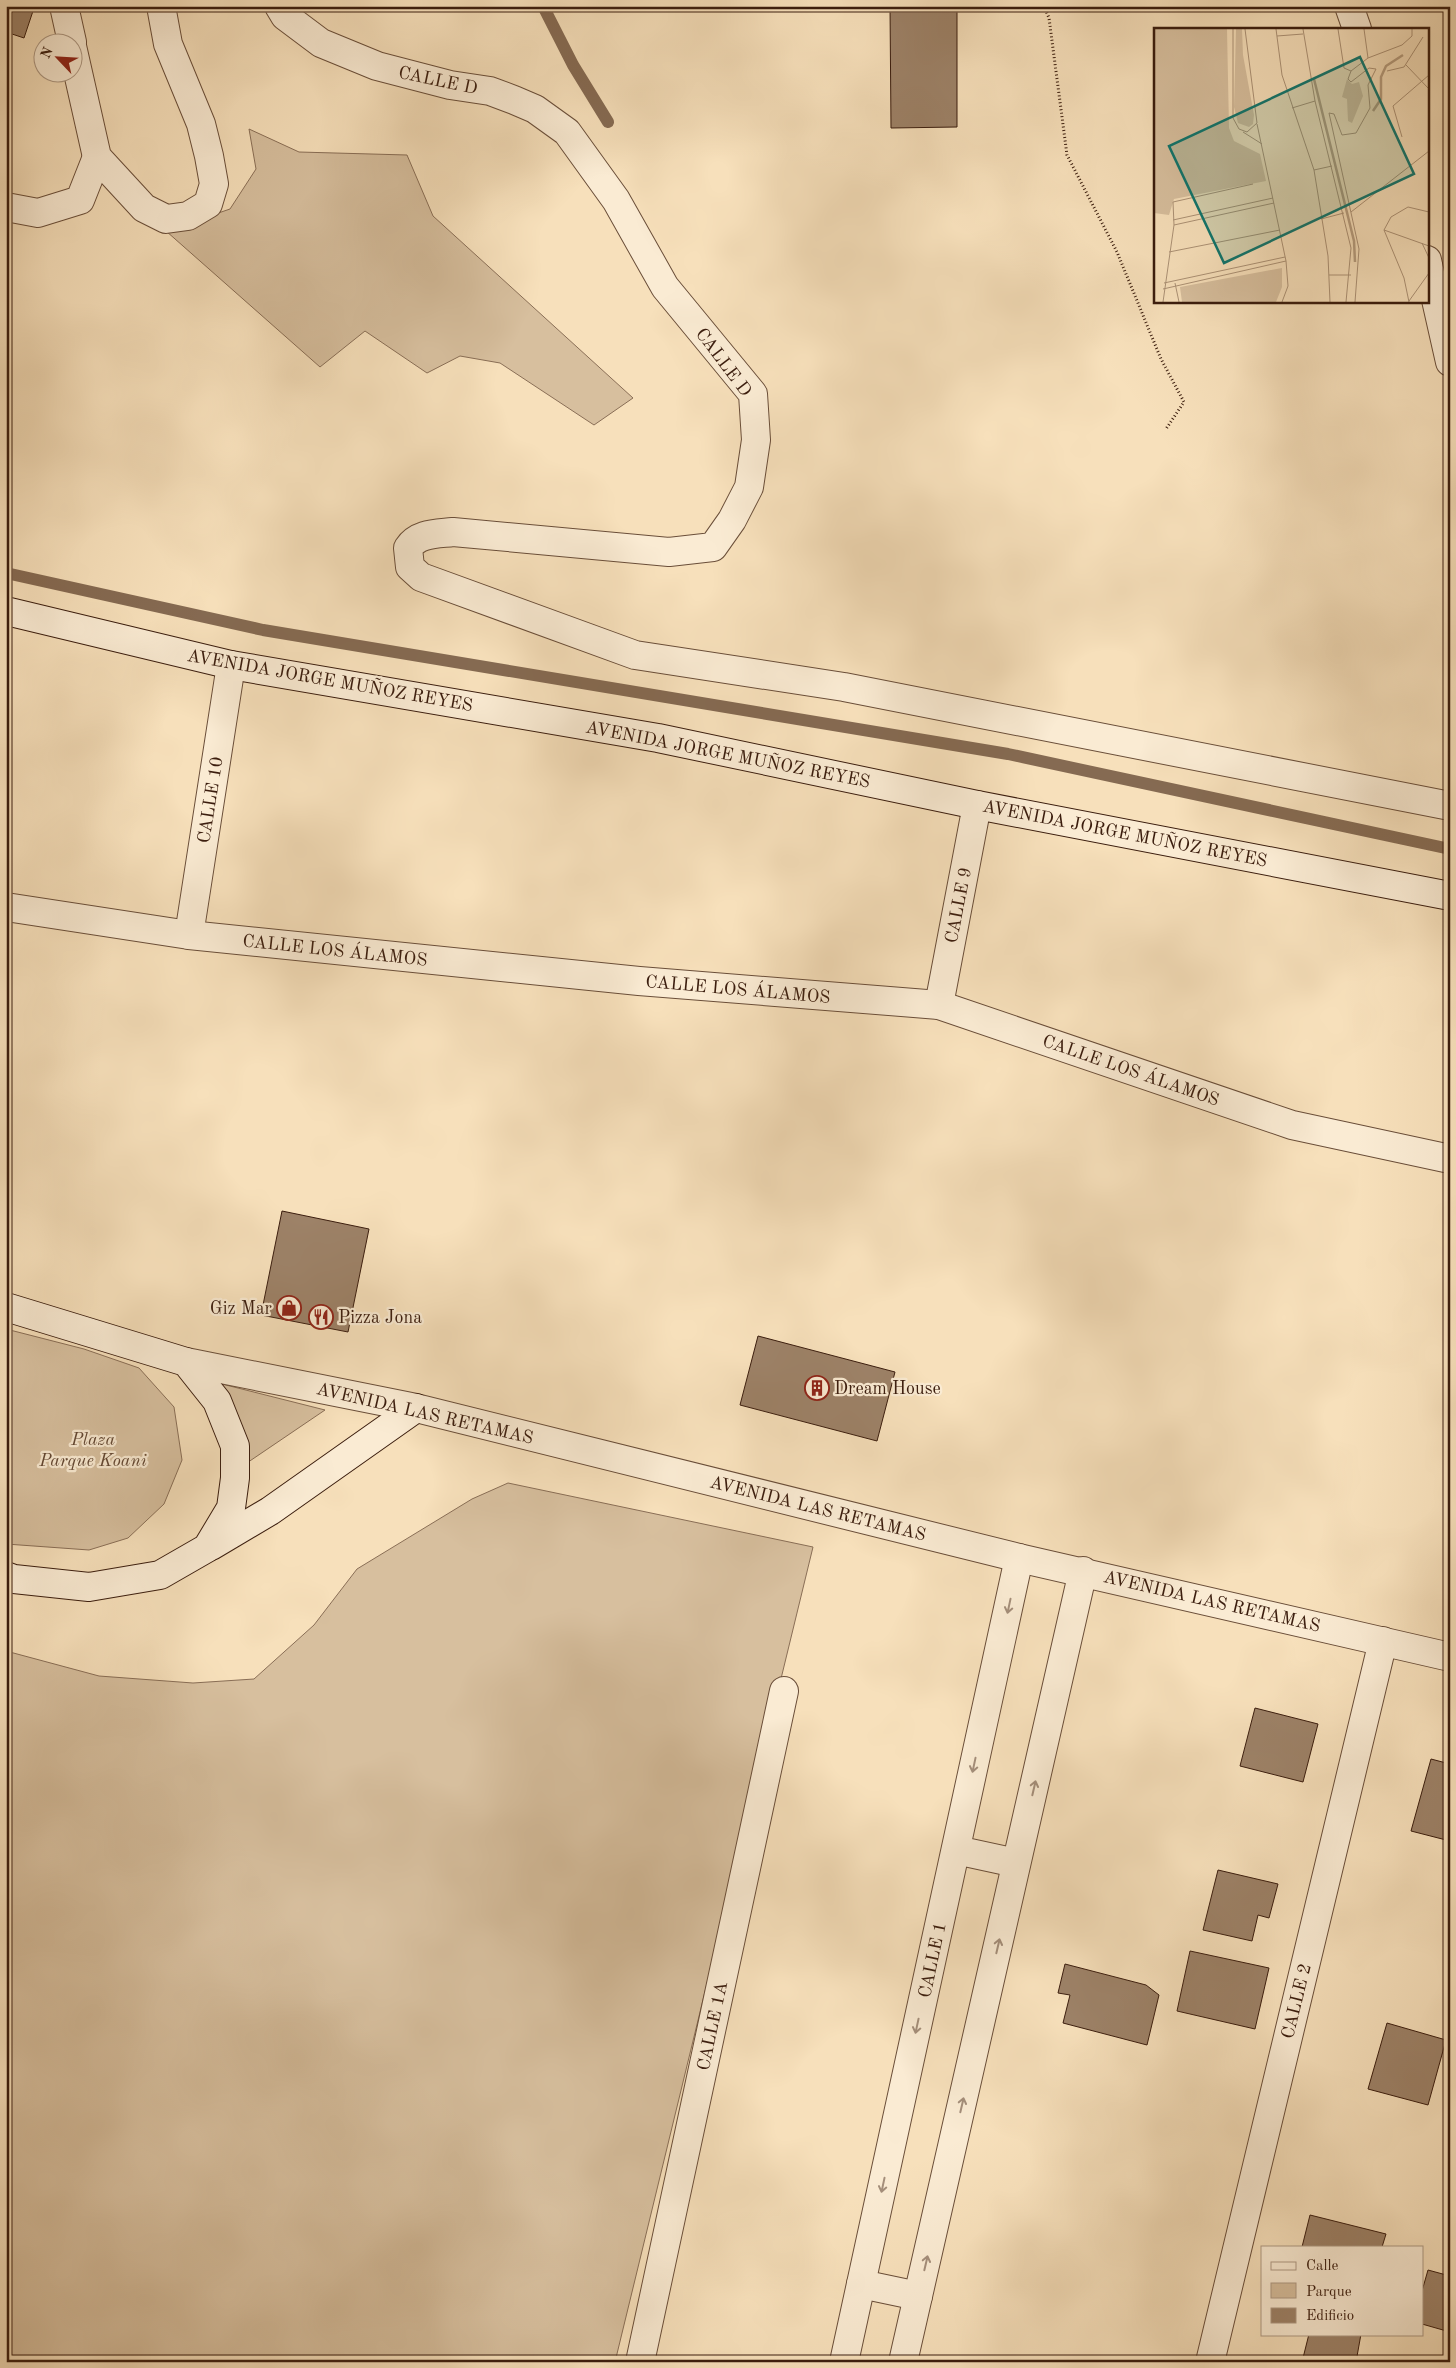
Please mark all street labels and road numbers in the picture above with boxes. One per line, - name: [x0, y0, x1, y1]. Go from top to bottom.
- street label: CALLE D: [397, 64, 479, 98]
- street label: CALLE D: [692, 325, 755, 400]
- street label: AVENIDA JORGE MUÑOZ REYES: [186, 642, 475, 715]
- street label: AVENIDA JORGE MUÑOZ REYES: [584, 714, 873, 791]
- street label: CALLE 10: [195, 756, 227, 845]
- street label: AVENIDA JORGE MUÑOZ REYES: [981, 793, 1270, 870]
- street label: CALLE 9: [943, 866, 975, 945]
- street label: CALLE LOS ÁLAMOS: [242, 928, 429, 970]
- street label: CALLE LOS ÁLAMOS: [645, 969, 832, 1007]
- street label: CALLE LOS ÁLAMOS: [1040, 1028, 1223, 1110]
- street label: AVENIDA LAS RETAMAS: [314, 1380, 535, 1448]
- street label: AVENIDA LAS RETAMAS: [708, 1473, 928, 1545]
- street label: AVENIDA LAS RETAMAS: [1101, 1568, 1322, 1636]
- street label: CALLE 1: [916, 1921, 950, 2000]
- street label: CALLE 2: [1279, 1962, 1315, 2041]
- street label: CALLE 1A: [695, 1980, 731, 2072]

